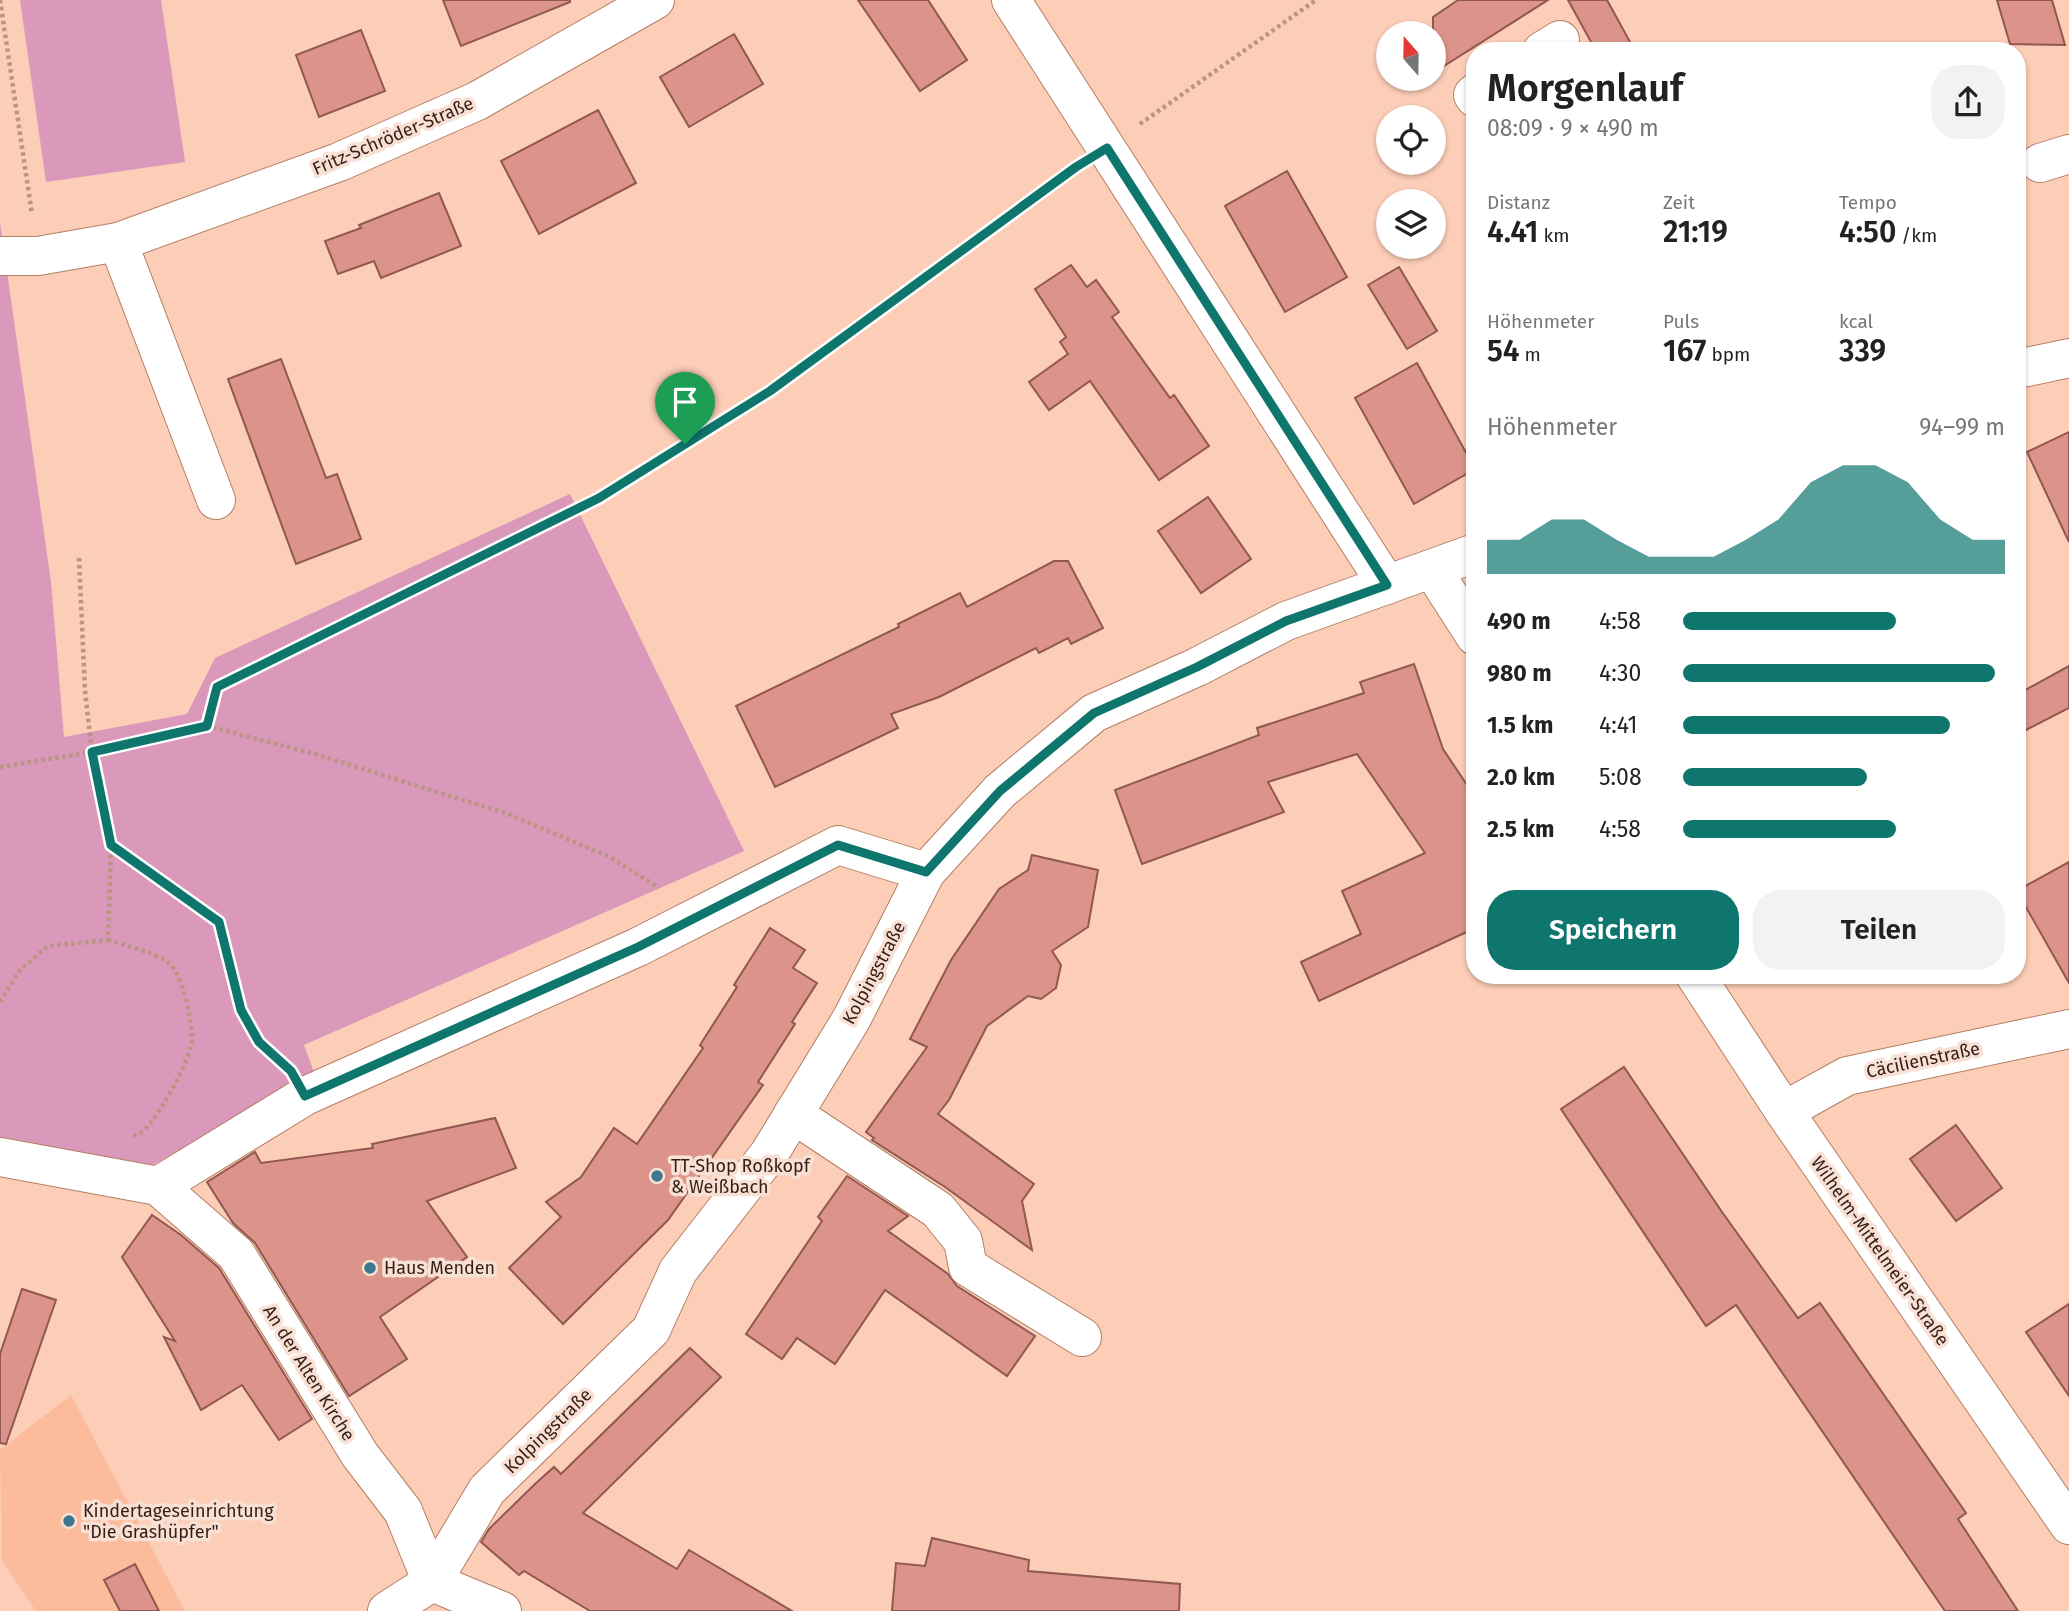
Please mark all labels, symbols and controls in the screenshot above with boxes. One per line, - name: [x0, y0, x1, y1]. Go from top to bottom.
- north arrow: [1376, 21, 1446, 91]
- map controls: [1376, 21, 1446, 259]
- text: Morgenlauf: [1487, 65, 1683, 111]
- button: share: [1931, 65, 2005, 139]
- street label: Fritz-Schröder-Straße: [309, 92, 477, 180]
- button: locate: [1376, 105, 1446, 175]
- text: 08:09 · 9 × 490 m: [1487, 114, 1659, 142]
- button: layers: [1376, 189, 1446, 259]
- text: Distanz: [1487, 191, 1550, 214]
- text: Zeit: [1663, 191, 1695, 214]
- text: Tempo: [1839, 191, 1897, 214]
- text: 4.41: [1487, 214, 1539, 250]
- text: 21:19: [1663, 214, 1728, 250]
- text: 4:50: [1839, 214, 1896, 250]
- text: km: [1539, 224, 1570, 247]
- text: /km: [1896, 224, 1937, 247]
- text: Höhenmeter: [1487, 310, 1595, 333]
- text: Puls: [1663, 310, 1699, 333]
- text: kcal: [1839, 310, 1873, 333]
- text: 54: [1487, 333, 1520, 369]
- text: 167: [1663, 333, 1706, 369]
- text: 339: [1839, 333, 1886, 369]
- text: m: [1520, 343, 1541, 366]
- text: bpm: [1706, 343, 1750, 366]
- pin: [655, 372, 715, 444]
- icon: arrive: [666, 383, 704, 421]
- text: Höhenmeter: [1487, 413, 1617, 441]
- text: 94–99 m: [1919, 413, 2005, 441]
- text: 490 m: [1487, 607, 1551, 635]
- text: 4:58: [1599, 607, 1641, 635]
- text: 980 m: [1487, 659, 1552, 687]
- text: 4:30: [1599, 659, 1641, 687]
- text: 1.5 km: [1487, 711, 1553, 739]
- text: 4:41: [1599, 711, 1638, 739]
- text: 2.0 km: [1487, 763, 1555, 791]
- text: 5:08: [1599, 763, 1642, 791]
- text: 2.5 km: [1487, 815, 1555, 843]
- text: 4:58: [1599, 815, 1641, 843]
- button: Speichern: [1487, 890, 1739, 970]
- button: Teilen: [1753, 890, 2005, 970]
- street label: Kolpingstraße: [838, 918, 910, 1028]
- street label: Cäcilienstraße: [1864, 1037, 1982, 1083]
- street label: Wilhelm-Mittelmeier-Straße: [1806, 1152, 1954, 1350]
- place label: TT-Shop Roßkopf & Weißbach: [671, 1155, 812, 1198]
- marker: TT-Shop Roßkopf & Weißbach: [649, 1168, 665, 1184]
- place label: Haus Menden: [384, 1257, 495, 1279]
- marker: Haus Menden: [362, 1260, 378, 1276]
- street label: An der Alten Kirche: [258, 1301, 360, 1445]
- street label: Kolpingstraße: [500, 1384, 596, 1478]
- place label: Kindertageseinrichtung "Die Grashüpfer": [83, 1500, 274, 1543]
- marker: Kindertageseinrichtung "Die Grashüpfer": [61, 1513, 77, 1529]

